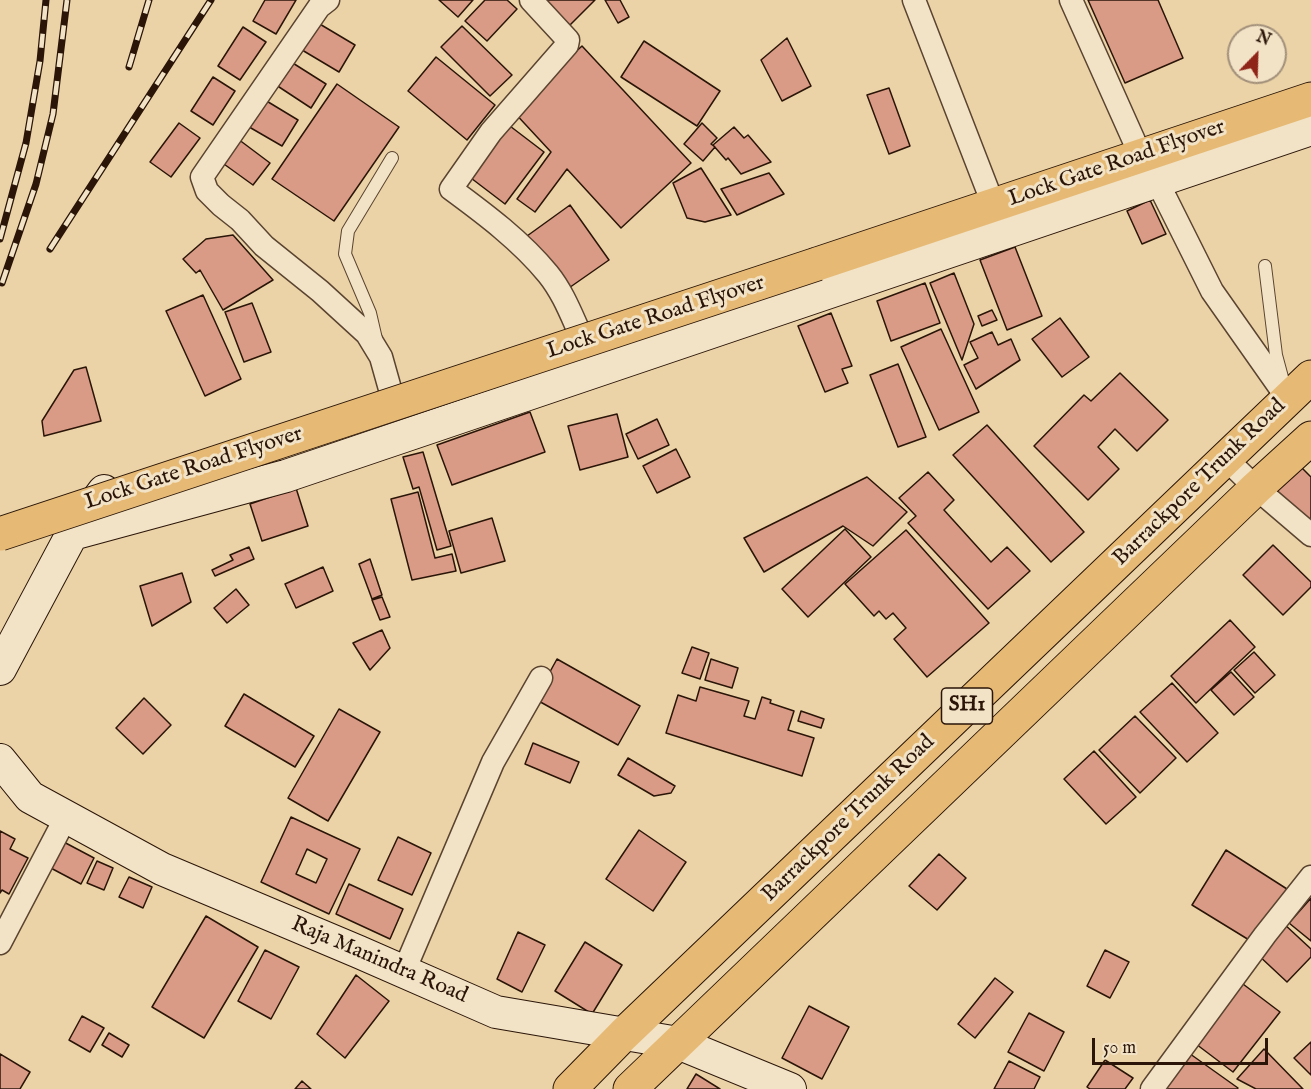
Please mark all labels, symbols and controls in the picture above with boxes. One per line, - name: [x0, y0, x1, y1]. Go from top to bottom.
- north arrow: [1227, 24, 1287, 84]
- text: N: [1253, 27, 1274, 51]
- street label: Lock Gate Road Flyover: [1005, 115, 1229, 213]
- street label: Lock Gate Road Flyover: [544, 270, 768, 366]
- street label: Barrackpore Trunk Road: [1108, 394, 1292, 572]
- street label: Lock Gate Road Flyover: [82, 421, 306, 517]
- road number: SH1: [942, 688, 992, 724]
- street label: Barrackpore Trunk Road: [757, 730, 941, 908]
- street label: Raja Manindra Road: [287, 912, 471, 1010]
- scale bar: [1095, 1026, 1270, 1064]
- text: 50 m: [1103, 1037, 1136, 1060]

